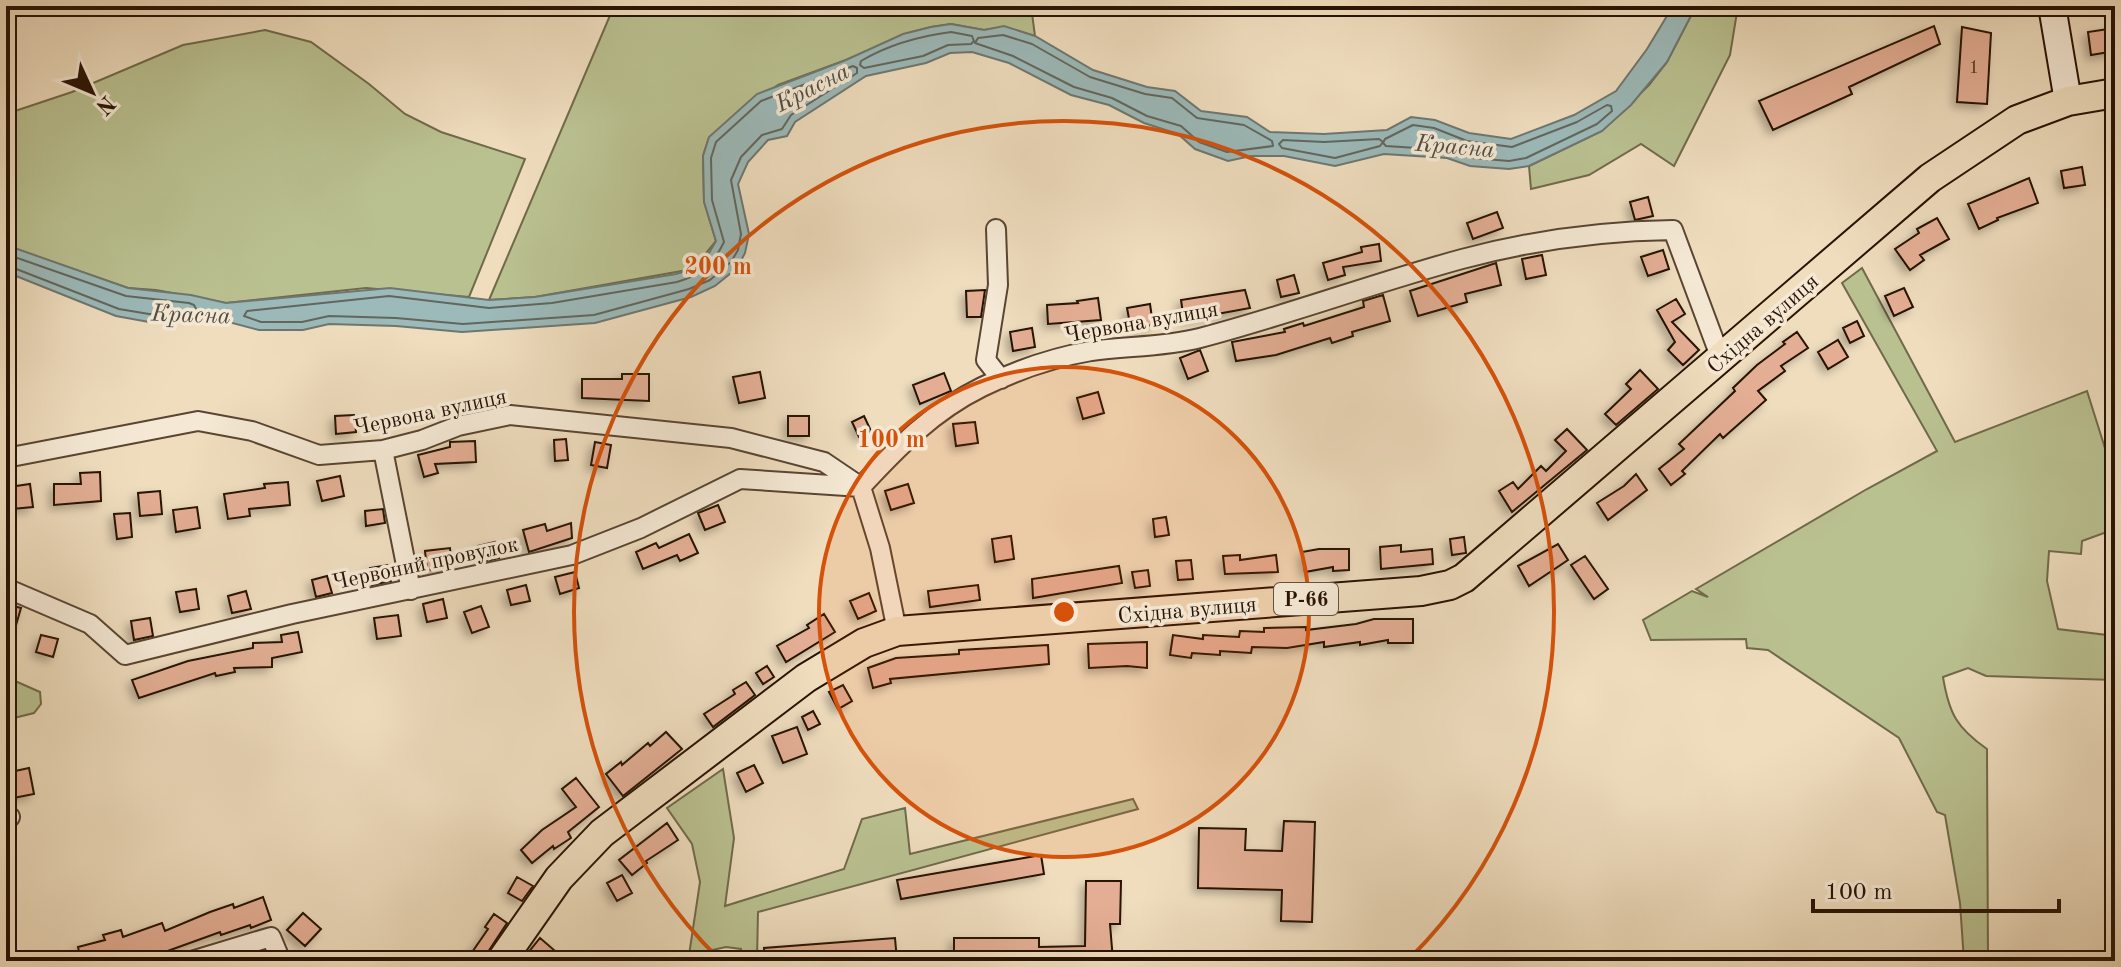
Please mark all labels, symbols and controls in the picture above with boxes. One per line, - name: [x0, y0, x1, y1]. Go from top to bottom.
- north arrow: [52, 52, 132, 132]
- house number: 1: [1969, 59, 1979, 77]
- water label: Красна: [771, 60, 854, 118]
- text: N: [91, 91, 119, 118]
- water label: Красна: [1413, 132, 1496, 163]
- text: 200 m: [684, 256, 752, 280]
- street label: Східна вулиця: [1703, 270, 1823, 379]
- street label: Червона вулиця: [1063, 299, 1220, 347]
- water label: Красна: [150, 303, 231, 329]
- street label: Червона вулиця: [352, 386, 509, 440]
- text: 100 m: [857, 429, 925, 453]
- street label: Червоний провулок: [331, 534, 520, 594]
- road number: Р-66: [1274, 583, 1338, 615]
- street label: Східна вулиця: [1117, 594, 1258, 628]
- centre of rings: [1050, 598, 1078, 626]
- scale bar: [1813, 863, 2059, 913]
- text: 100 m: [1825, 881, 1893, 905]

